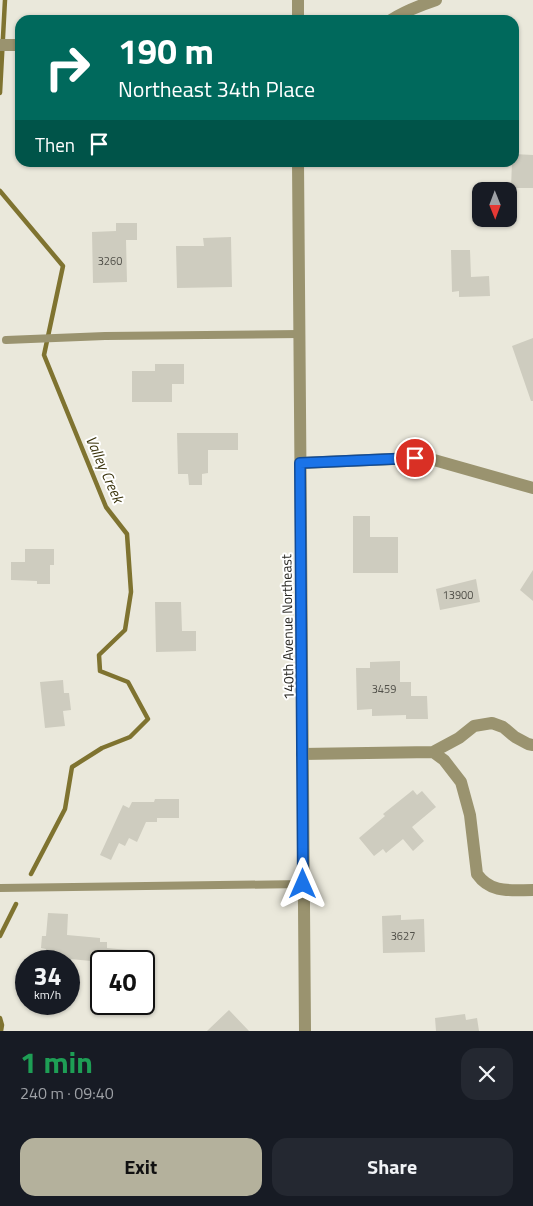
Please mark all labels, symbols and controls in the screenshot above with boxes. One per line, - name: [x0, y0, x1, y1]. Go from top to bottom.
- text: 190 m: [118, 24, 214, 78]
- icon: right: [35, 35, 100, 100]
- text: Northeast 34th Place: [118, 72, 315, 106]
- text: Then: [35, 130, 75, 159]
- icon: arrive: [85, 130, 113, 158]
- north arrow: [472, 182, 518, 228]
- map controls: [472, 182, 517, 227]
- house number: 3260: [98, 253, 122, 269]
- water label: Valley Creek: [80, 432, 131, 508]
- pin: [394, 437, 436, 479]
- icon: arrive: [401, 444, 429, 472]
- street label: 140th Avenue Northeast: [275, 554, 299, 700]
- house number: 13900: [443, 587, 473, 603]
- house number: 3459: [372, 681, 396, 697]
- position arrow: [276, 857, 328, 909]
- house number: 3627: [391, 928, 415, 944]
- speed limit sign: 40: [90, 950, 155, 1015]
- text: 34: [33, 957, 62, 995]
- text: km/h: [34, 985, 61, 1004]
- text: 1 min: [20, 1039, 93, 1085]
- button: close: [461, 1048, 513, 1100]
- text: 240 m · 09:40: [20, 1081, 114, 1105]
- button: Exit: [20, 1138, 262, 1196]
- button: Share: [272, 1138, 513, 1196]

